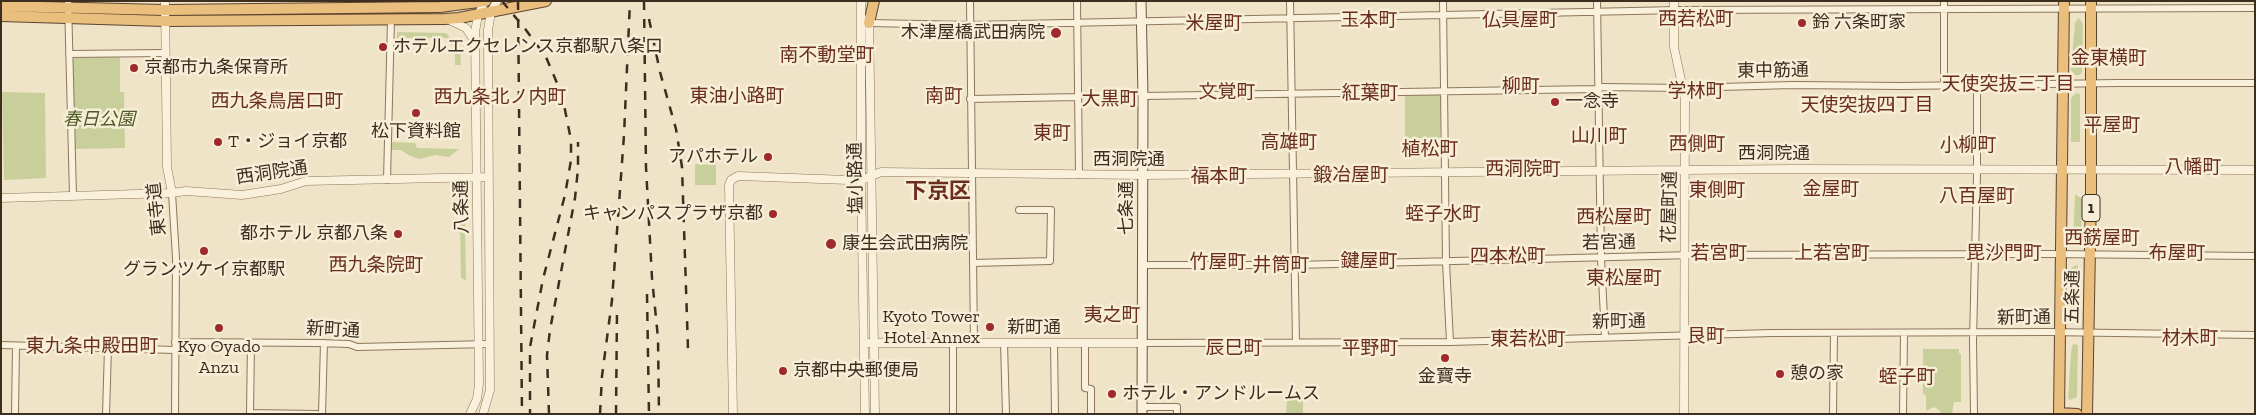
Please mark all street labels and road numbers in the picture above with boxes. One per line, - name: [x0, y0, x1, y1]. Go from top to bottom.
- street label: 東中筋通: [1737, 60, 1809, 82]
- street label: 塩小路通: [845, 142, 867, 214]
- street label: 西洞院通: [1738, 143, 1810, 165]
- street label: 西洞院通: [1093, 149, 1165, 171]
- street label: 西洞院通: [235, 157, 309, 189]
- street label: 花屋町通: [1659, 171, 1681, 243]
- street label: 八条通: [451, 180, 473, 234]
- street label: 東寺道: [143, 181, 171, 237]
- street label: 七条通: [1116, 181, 1138, 235]
- road number: 1: [2082, 194, 2100, 222]
- street label: 若宮通: [1582, 232, 1636, 254]
- street label: 五条通: [2062, 270, 2084, 324]
- street label: 新町通: [1997, 307, 2051, 329]
- street label: 新町通: [1592, 311, 1646, 333]
- street label: 新町通: [1007, 317, 1061, 339]
- street label: 新町通: [305, 318, 361, 342]

